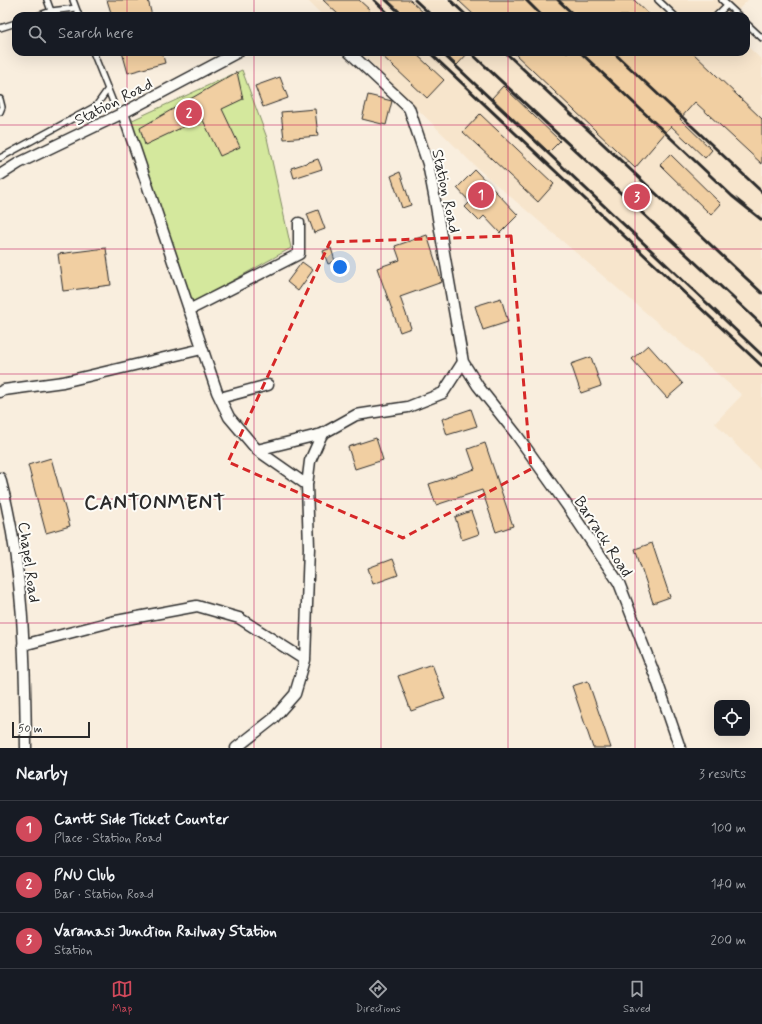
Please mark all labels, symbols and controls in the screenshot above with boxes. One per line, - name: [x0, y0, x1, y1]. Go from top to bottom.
- search box: [12, 12, 750, 56]
- icon: search: [26, 23, 48, 45]
- text: Search here: [58, 24, 134, 44]
- street label: Station Road: [71, 74, 157, 131]
- pin: 2: [176, 98, 202, 128]
- street label: Station Road: [426, 147, 465, 235]
- pin: 1: [468, 180, 494, 210]
- pin: 3: [624, 182, 650, 212]
- your location: [330, 257, 350, 277]
- district label: CANTONMENT: [84, 490, 226, 517]
- street label: Barrack Road: [569, 492, 637, 581]
- street label: Chapel Road: [12, 520, 45, 604]
- map controls: [714, 700, 750, 736]
- button: locate: [714, 700, 750, 736]
- scale bar: [12, 720, 90, 739]
- text: 50 m: [18, 722, 43, 736]
- text: Nearby: [16, 763, 68, 785]
- text: 3 results: [699, 766, 746, 783]
- text: Cantt Side Ticket Counter: [54, 810, 229, 830]
- text: 1: [26, 820, 32, 837]
- text: 100 m: [711, 820, 746, 837]
- text: Place · Station Road: [54, 830, 162, 847]
- text: PNU Club: [54, 866, 115, 886]
- text: 2: [26, 876, 32, 893]
- text: 140 m: [711, 876, 746, 893]
- text: Bar · Station Road: [54, 886, 154, 903]
- text: Varanasi Junction Railway Station: [54, 922, 277, 942]
- text: 3: [26, 932, 32, 949]
- text: 200 m: [711, 932, 746, 949]
- text: Station: [54, 942, 92, 959]
- tab: Map: [111, 978, 133, 1016]
- tab: Directions: [355, 978, 401, 1016]
- tab: Saved: [623, 978, 651, 1016]

